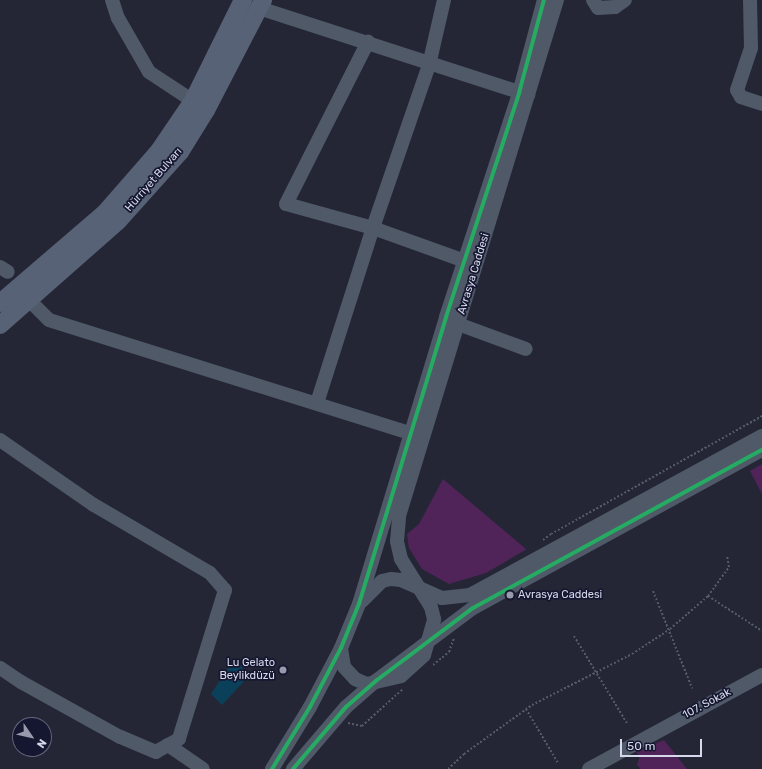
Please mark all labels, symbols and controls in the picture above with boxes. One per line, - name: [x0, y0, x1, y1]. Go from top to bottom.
- street label: Hürriyet Bulvarı: [123, 146, 185, 214]
- street label: Avrasya Caddesi: [455, 232, 493, 316]
- place label: Avrasya Caddesi: [518, 588, 602, 602]
- marker: Avrasya Caddesi: [505, 590, 515, 600]
- place label: Lu Gelato Beylikdüzü: [219, 657, 275, 683]
- marker: Lu Gelato Beylikdüzü: [278, 665, 288, 675]
- street label: 107. Sokak: [681, 686, 733, 722]
- north arrow: [12, 717, 52, 757]
- scale bar: [622, 731, 704, 757]
- text: N: [34, 737, 49, 750]
- text: 50 m: [627, 739, 655, 753]

